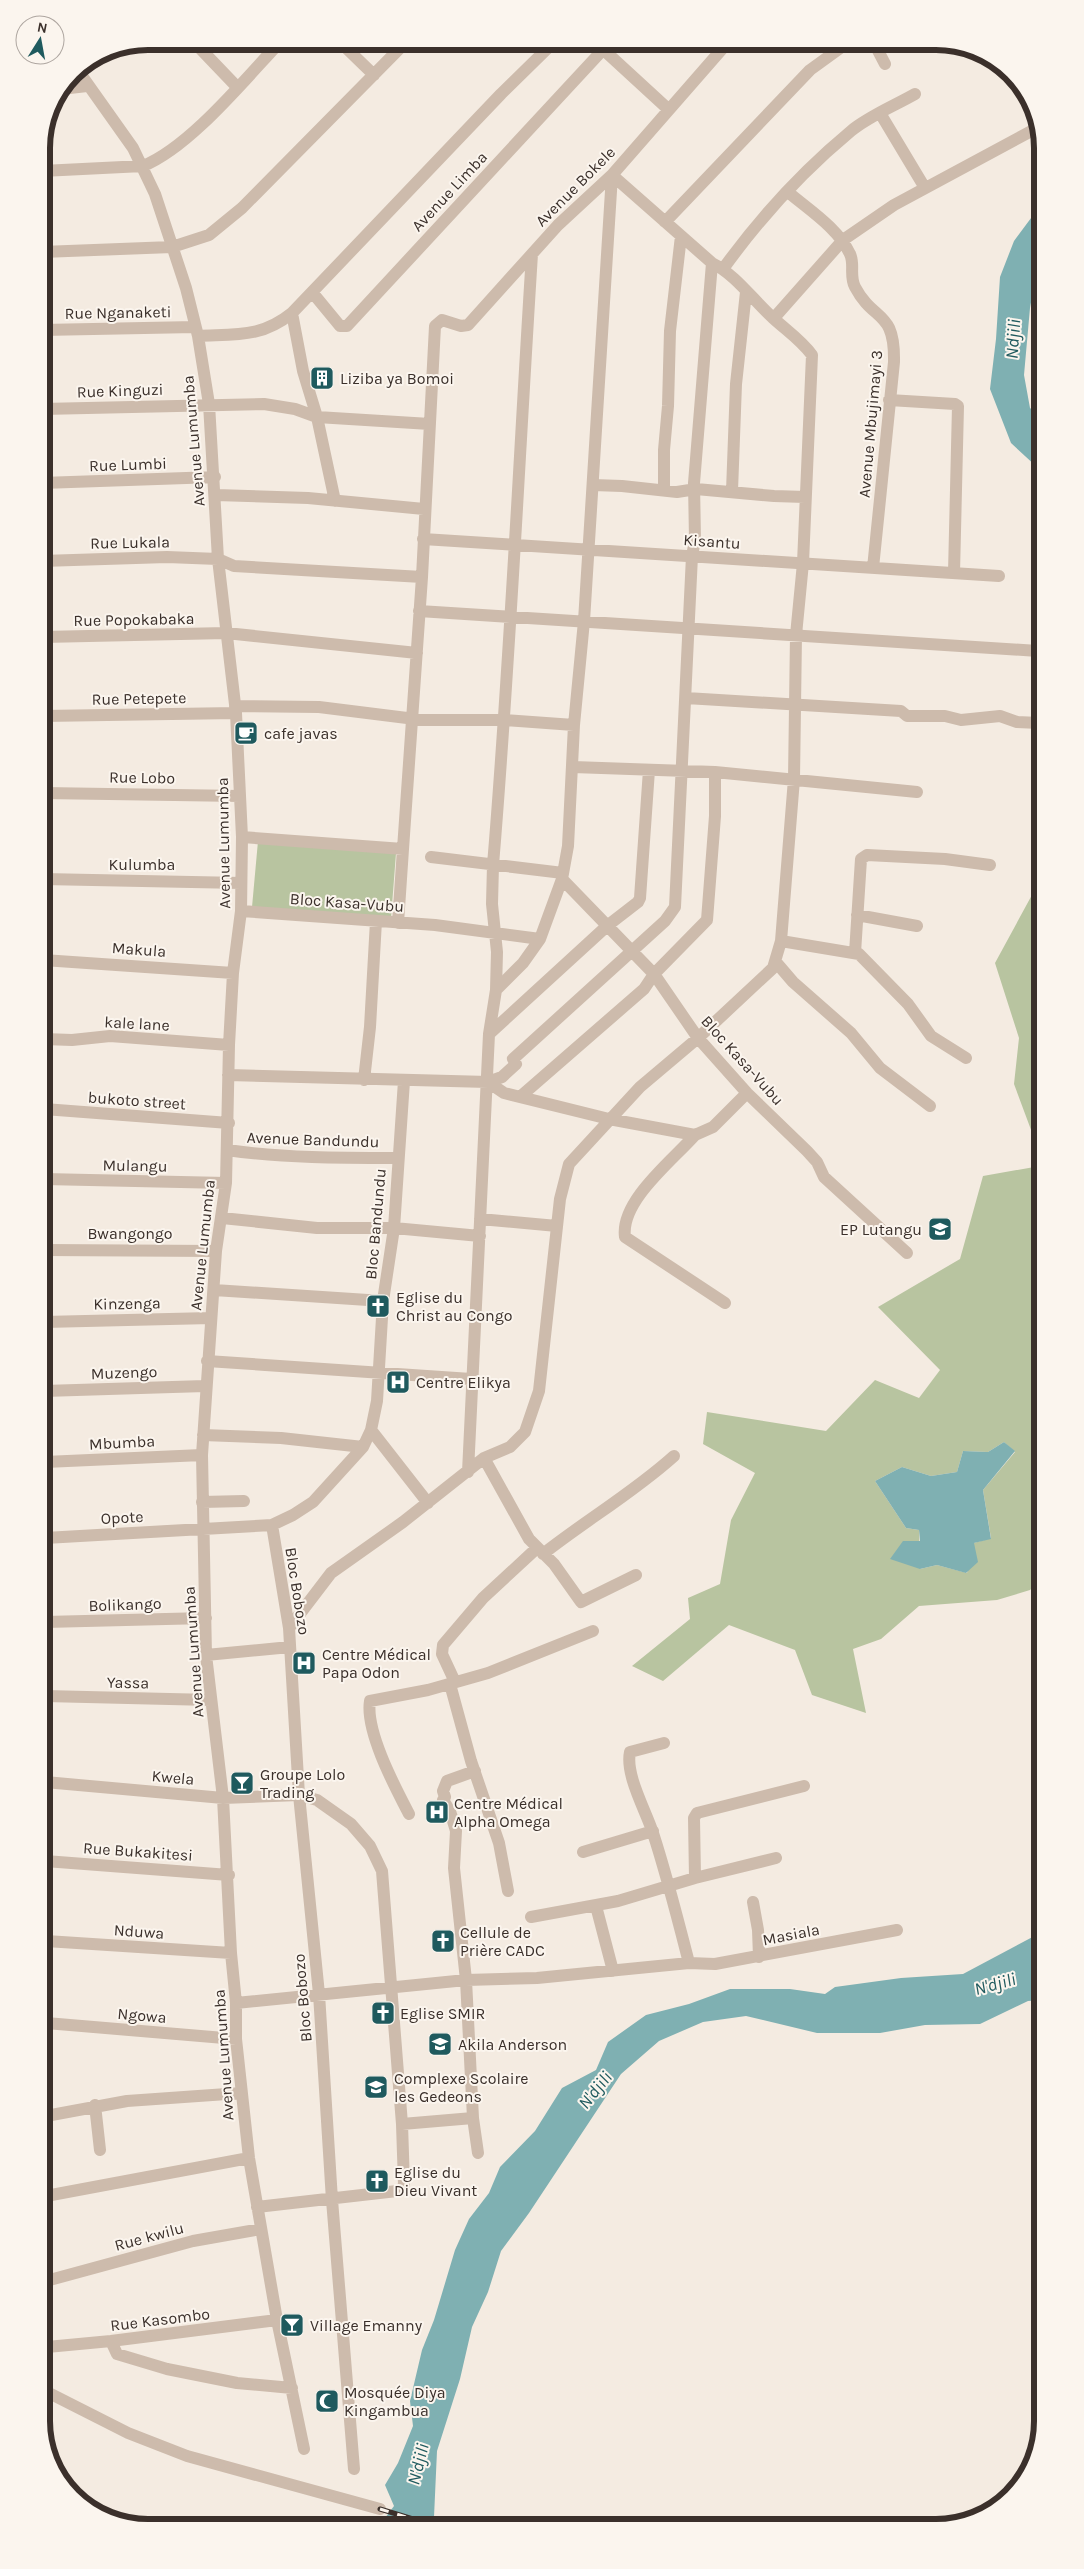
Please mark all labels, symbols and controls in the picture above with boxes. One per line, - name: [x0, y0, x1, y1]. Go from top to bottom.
- north arrow: [15, 15, 65, 65]
- text: N: [36, 18, 49, 37]
- street label: Avenue Bokele: [531, 142, 619, 230]
- street label: Avenue Limba: [408, 148, 491, 235]
- street label: Rue Nganaketi: [64, 302, 172, 323]
- water label: Ndjili: [1001, 318, 1025, 360]
- street label: Avenue Mbujimayi 3: [855, 349, 886, 499]
- building icon: Liziba ya Bomoi: [309, 365, 335, 391]
- place label: Liziba ya Bomoi: [340, 369, 454, 388]
- street label: Avenue Lumumba: [178, 375, 209, 507]
- street label: Rue Kinguzi: [76, 379, 164, 402]
- street label: Rue Lumbi: [89, 454, 167, 475]
- street label: Kisantu: [683, 530, 741, 553]
- street label: Rue Lukala: [90, 532, 170, 553]
- street label: Rue Popokabaka: [73, 609, 195, 630]
- street label: Rue Petepete: [92, 688, 186, 709]
- cafe icon: cafe javas: [233, 720, 259, 746]
- place label: cafe javas: [264, 724, 338, 743]
- street label: Rue Lobo: [109, 767, 175, 788]
- street label: Avenue Lumumba: [213, 777, 234, 909]
- street label: Kulumba: [109, 855, 175, 874]
- street label: Bloc Kasa-Vubu: [289, 889, 405, 916]
- street label: Makula: [111, 938, 167, 961]
- street label: Bloc Kasa-Vubu: [697, 1011, 788, 1109]
- street label: kale lane: [104, 1012, 170, 1035]
- street label: bukoto street: [87, 1088, 187, 1113]
- street label: Avenue Bandundu: [246, 1128, 380, 1151]
- street label: Mulangu: [102, 1155, 168, 1176]
- street label: Bloc Bandundu: [361, 1168, 390, 1280]
- street label: Avenue Lumumba: [186, 1179, 219, 1311]
- school or university icon: EP Lutangu: [927, 1216, 953, 1242]
- place label: EP Lutangu: [840, 1220, 922, 1239]
- street label: Bwangongo: [87, 1224, 173, 1243]
- place label: Eglise du Christ au Congo: [396, 1288, 513, 1325]
- street label: Kinzenga: [93, 1293, 161, 1314]
- church icon: Eglise du Christ au Congo: [365, 1293, 391, 1319]
- street label: Muzengo: [90, 1362, 158, 1383]
- hospital icon: Centre Elikya: [385, 1369, 411, 1395]
- place label: Centre Elikya: [416, 1373, 511, 1392]
- street label: Mbumba: [89, 1431, 155, 1454]
- street label: Opote: [100, 1507, 144, 1528]
- street label: Bloc Bobozo: [281, 1546, 314, 1636]
- street label: Avenue Lumumba: [179, 1586, 208, 1718]
- street label: Bolikango: [88, 1594, 162, 1615]
- place label: Centre Médical Papa Odon: [322, 1645, 431, 1682]
- hospital icon: Centre Médical Papa Odon: [291, 1650, 317, 1676]
- street label: Yassa: [107, 1673, 149, 1692]
- place label: Groupe Lolo Trading: [260, 1765, 345, 1802]
- street label: Kwela: [151, 1766, 195, 1789]
- bar icon: Groupe Lolo Trading: [229, 1770, 255, 1796]
- place label: Centre Médical Alpha Omega: [454, 1794, 563, 1831]
- hospital icon: Centre Médical Alpha Omega: [424, 1799, 450, 1825]
- street label: Rue Bukakitesi: [82, 1838, 194, 1865]
- street label: Nduwa: [113, 1920, 165, 1943]
- street label: Masiala: [761, 1920, 821, 1949]
- place label: Cellule de Prière CADC: [460, 1923, 545, 1960]
- church icon: Cellule de Prière CADC: [430, 1928, 456, 1954]
- street label: Bloc Bobozo: [289, 1953, 316, 2043]
- water label: N'djili: [972, 1968, 1018, 2000]
- street label: Avenue Lumumba: [209, 1989, 238, 2121]
- church icon: Eglise SMIR: [370, 2000, 396, 2026]
- street label: Ngowa: [117, 2004, 167, 2027]
- place label: Eglise SMIR: [400, 2004, 485, 2023]
- school or university icon: Akila Anderson: [427, 2031, 453, 2057]
- place label: Akila Anderson: [458, 2035, 567, 2054]
- water label: N'djili: [573, 2067, 617, 2113]
- place label: Complexe Scolaire les Gedeons: [394, 2069, 529, 2106]
- school or university icon: Complexe Scolaire les Gedeons: [363, 2074, 389, 2100]
- place label: Eglise du Dieu Vivant: [394, 2163, 477, 2200]
- church icon: Eglise du Dieu Vivant: [364, 2168, 390, 2194]
- street label: Rue kwilu: [112, 2218, 186, 2255]
- street label: Rue Kasombo: [109, 2304, 211, 2335]
- bar icon: Village Emanny: [279, 2312, 305, 2338]
- place label: Village Emanny: [310, 2316, 423, 2335]
- place label: Mosquée Diya Kingambua: [344, 2383, 446, 2420]
- mosque icon: Mosquée Diya Kingambua: [314, 2388, 340, 2414]
- water label: N'djili: [402, 2441, 434, 2487]

